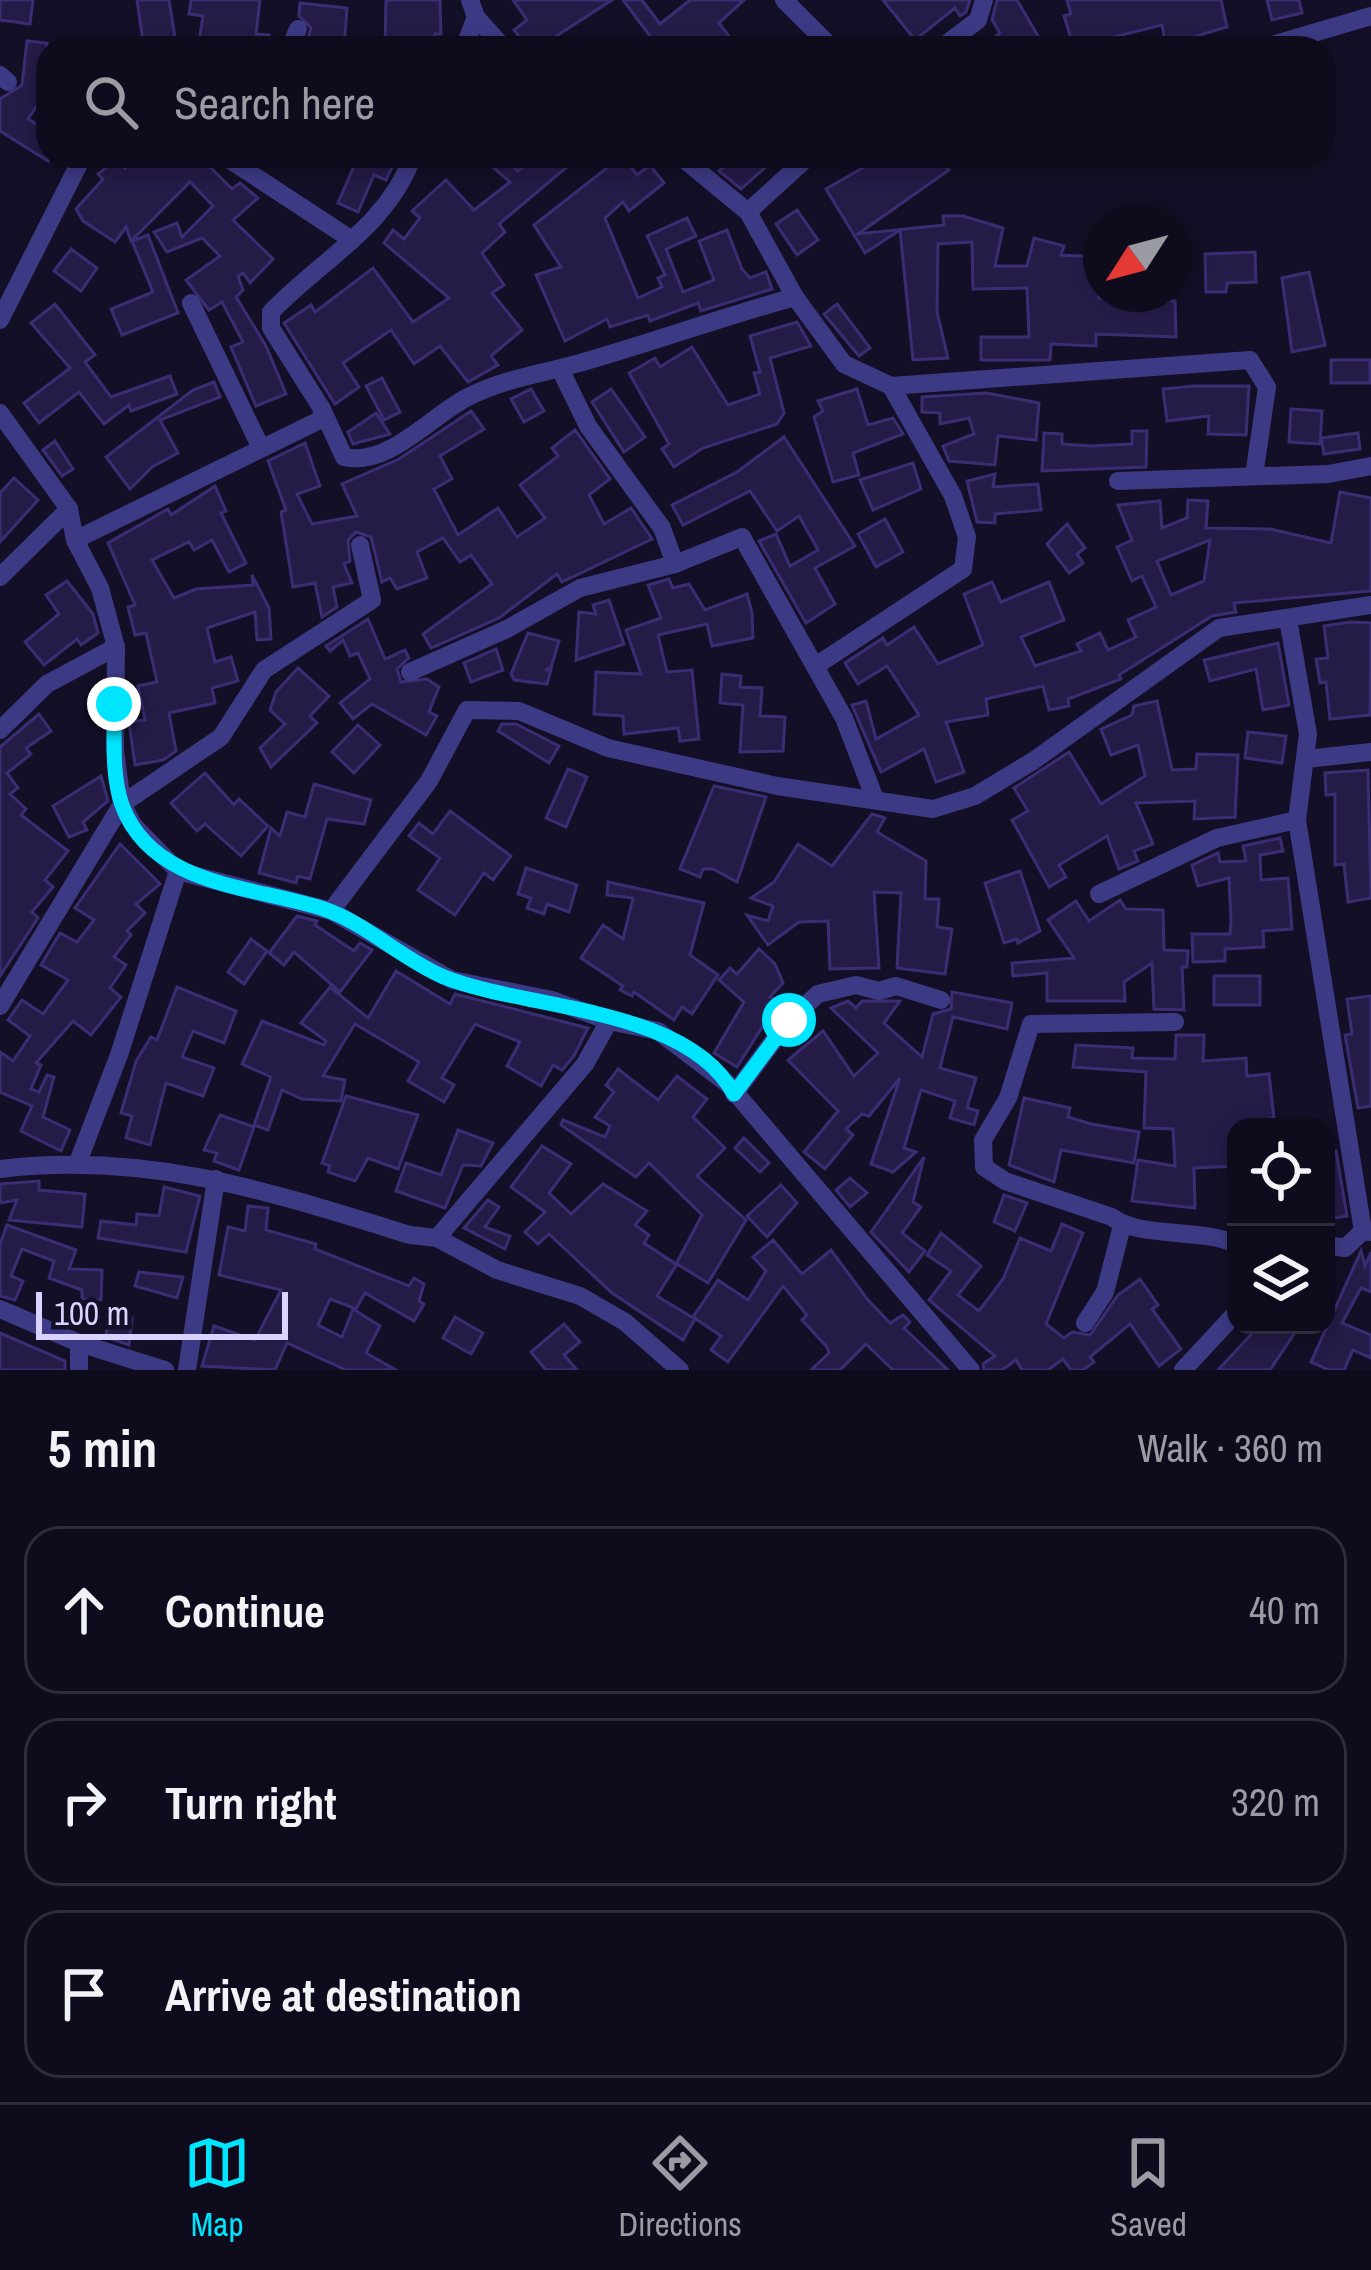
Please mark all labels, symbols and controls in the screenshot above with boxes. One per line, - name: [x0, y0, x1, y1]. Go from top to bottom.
- search box: [36, 36, 1335, 168]
- icon: search: [78, 69, 144, 135]
- text: Search here: [174, 72, 375, 133]
- north arrow: [1083, 204, 1191, 312]
- route end: [87, 677, 141, 731]
- route start: [762, 993, 816, 1047]
- map controls: [1227, 1118, 1335, 1334]
- button: locate: [1227, 1118, 1335, 1226]
- button: layers: [1227, 1226, 1335, 1334]
- scale bar: [36, 1286, 288, 1339]
- text: 100 m: [54, 1291, 129, 1335]
- text: 5 min: [48, 1414, 157, 1483]
- text: Walk · 360 m: [1138, 1422, 1323, 1474]
- icon: ahead: [51, 1577, 117, 1643]
- text: Continue: [165, 1580, 325, 1641]
- text: 40 m: [1249, 1584, 1320, 1636]
- icon: right: [51, 1769, 117, 1835]
- text: Turn right: [165, 1772, 337, 1833]
- text: 320 m: [1231, 1776, 1320, 1828]
- icon: arrive: [51, 1961, 117, 2027]
- text: Arrive at destination: [165, 1964, 522, 2025]
- tab: Map: [184, 2130, 250, 2246]
- tab: Directions: [618, 2130, 742, 2246]
- tab: Saved: [1110, 2130, 1187, 2246]

